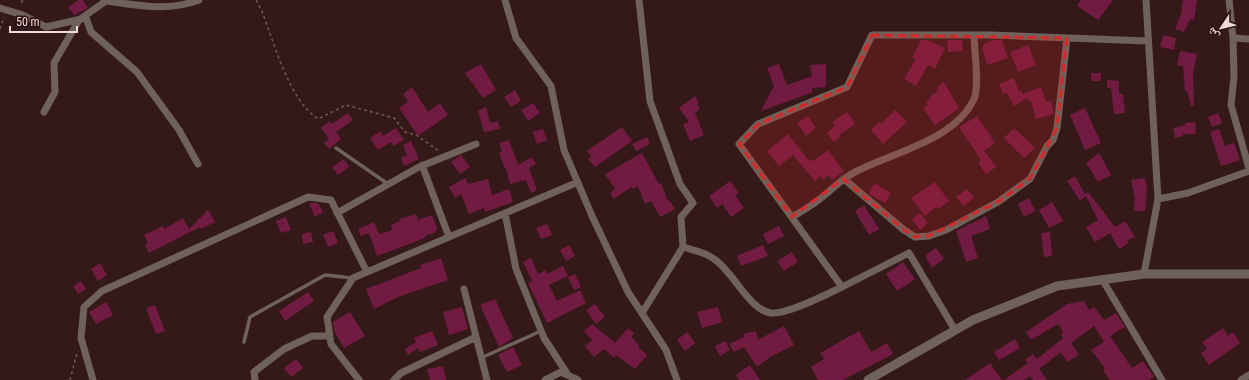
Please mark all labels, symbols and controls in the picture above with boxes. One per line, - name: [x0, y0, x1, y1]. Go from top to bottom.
- scale bar: [10, 8, 77, 34]
- north arrow: [1201, 8, 1241, 48]
- text: 50 m: [16, 15, 40, 29]
- text: ش: [1204, 24, 1223, 42]

